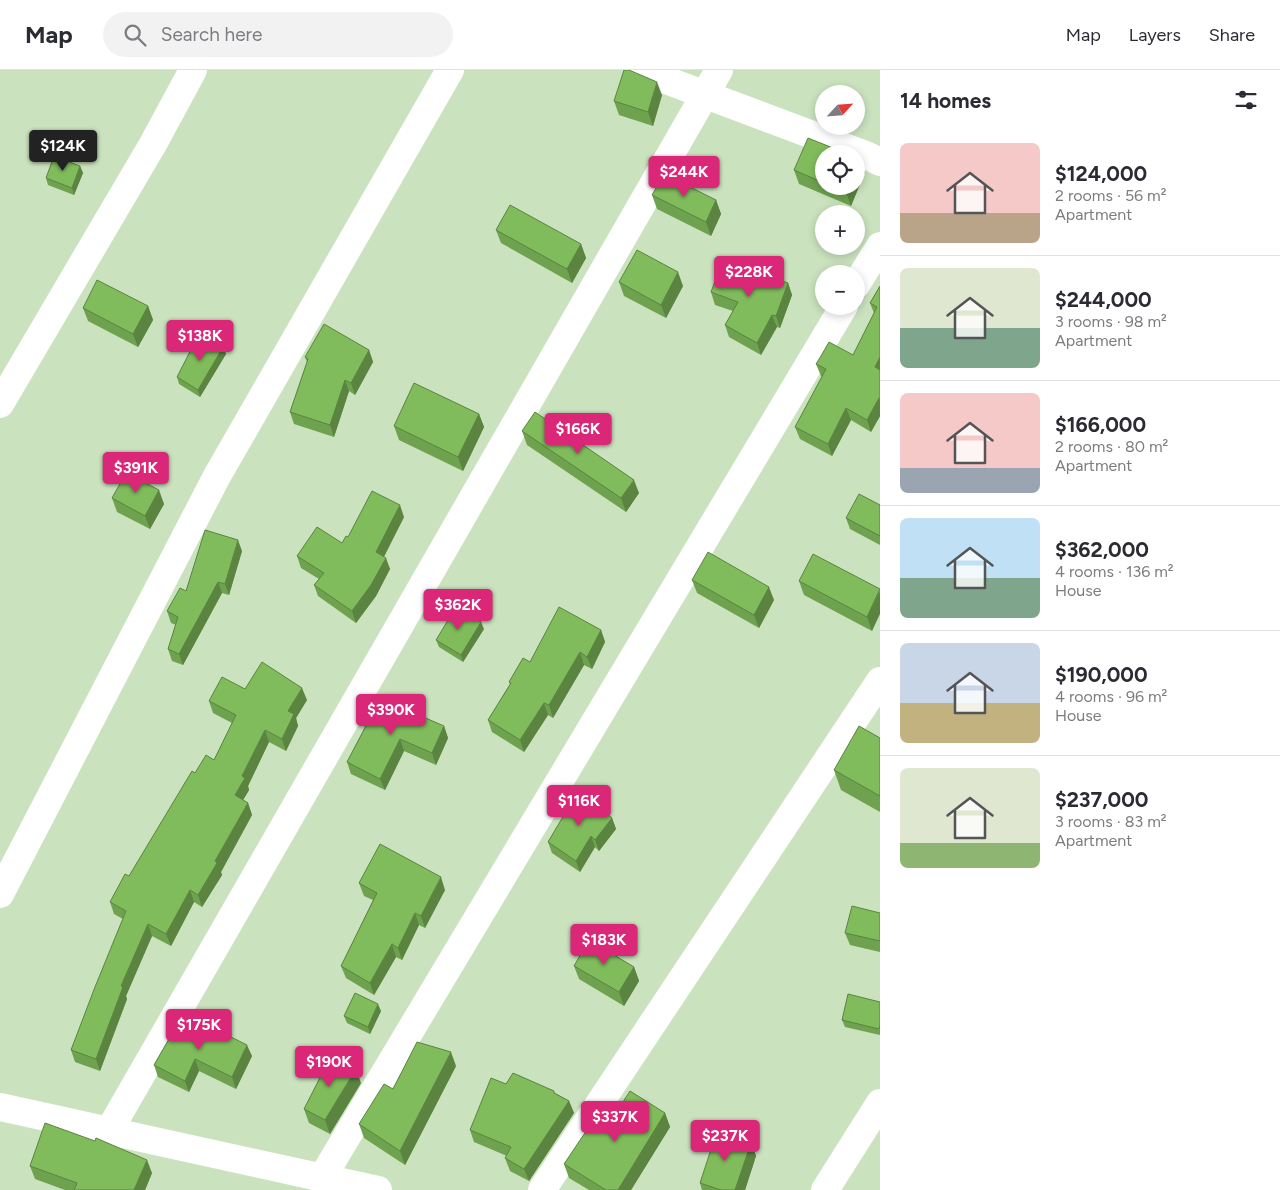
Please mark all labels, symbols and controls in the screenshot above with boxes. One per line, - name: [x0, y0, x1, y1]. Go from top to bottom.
- search box: [103, 12, 453, 57]
- text: Map: [25, 20, 73, 49]
- icon: search: [121, 21, 149, 49]
- text: Search here: [161, 23, 262, 46]
- text: Map: [1066, 24, 1101, 46]
- text: Layers: [1129, 24, 1181, 46]
- text: Share: [1209, 24, 1255, 46]
- north arrow: [815, 85, 865, 135]
- map controls: [815, 85, 865, 315]
- icon: filters: [1232, 86, 1260, 114]
- text: 14 homes: [900, 88, 991, 113]
- pin: $124K: [28, 129, 98, 172]
- text: $124K: [40, 136, 86, 155]
- button: locate: [815, 145, 865, 195]
- pin: $244K: [649, 156, 719, 198]
- text: $124,000: [1055, 161, 1147, 186]
- text: $244K: [659, 162, 709, 181]
- icon: home: [940, 163, 1000, 223]
- text: 2 rooms · 56 m²: [1055, 186, 1167, 205]
- button: +: [815, 205, 865, 255]
- text: Apartment: [1055, 205, 1132, 224]
- pin: $228K: [714, 256, 784, 298]
- text: $228K: [725, 262, 773, 281]
- button: −: [815, 265, 865, 315]
- text: $244,000: [1055, 287, 1152, 312]
- icon: home: [940, 288, 1000, 348]
- text: 3 rooms · 98 m²: [1055, 312, 1167, 331]
- pin: $138K: [165, 320, 235, 362]
- text: $138K: [178, 326, 222, 345]
- text: Apartment: [1055, 331, 1132, 350]
- pin: $166K: [543, 412, 613, 455]
- text: $166,000: [1055, 412, 1146, 437]
- icon: home: [940, 413, 1000, 473]
- text: $166K: [556, 419, 600, 438]
- text: 2 rooms · 80 m²: [1055, 437, 1168, 456]
- pin: $391K: [101, 452, 171, 494]
- text: Apartment: [1055, 456, 1132, 475]
- text: $391K: [114, 458, 158, 477]
- text: $362,000: [1055, 537, 1149, 562]
- icon: home: [940, 538, 1000, 598]
- text: 4 rooms · 136 m²: [1055, 562, 1174, 581]
- text: House: [1055, 581, 1101, 600]
- pin: $362K: [423, 588, 493, 631]
- text: $362K: [435, 595, 481, 614]
- text: $190,000: [1055, 662, 1148, 687]
- icon: home: [940, 663, 1000, 723]
- text: 4 rooms · 96 m²: [1055, 687, 1167, 706]
- pin: $390K: [356, 694, 426, 736]
- text: $390K: [367, 700, 415, 719]
- text: House: [1055, 706, 1101, 725]
- pin: $116K: [544, 784, 614, 827]
- text: $237,000: [1055, 787, 1148, 812]
- icon: home: [940, 788, 1000, 848]
- text: $116K: [558, 791, 600, 810]
- text: 3 rooms · 83 m²: [1055, 812, 1167, 831]
- text: Apartment: [1055, 831, 1132, 850]
- pin: $183K: [569, 924, 639, 966]
- text: $183K: [582, 930, 626, 949]
- pin: $175K: [164, 1008, 234, 1051]
- text: $175K: [177, 1015, 221, 1034]
- pin: $190K: [294, 1046, 364, 1088]
- text: $190K: [306, 1052, 352, 1071]
- pin: $337K: [580, 1100, 650, 1143]
- text: $337K: [592, 1107, 638, 1126]
- pin: $237K: [690, 1120, 760, 1162]
- text: $237K: [702, 1126, 748, 1145]

